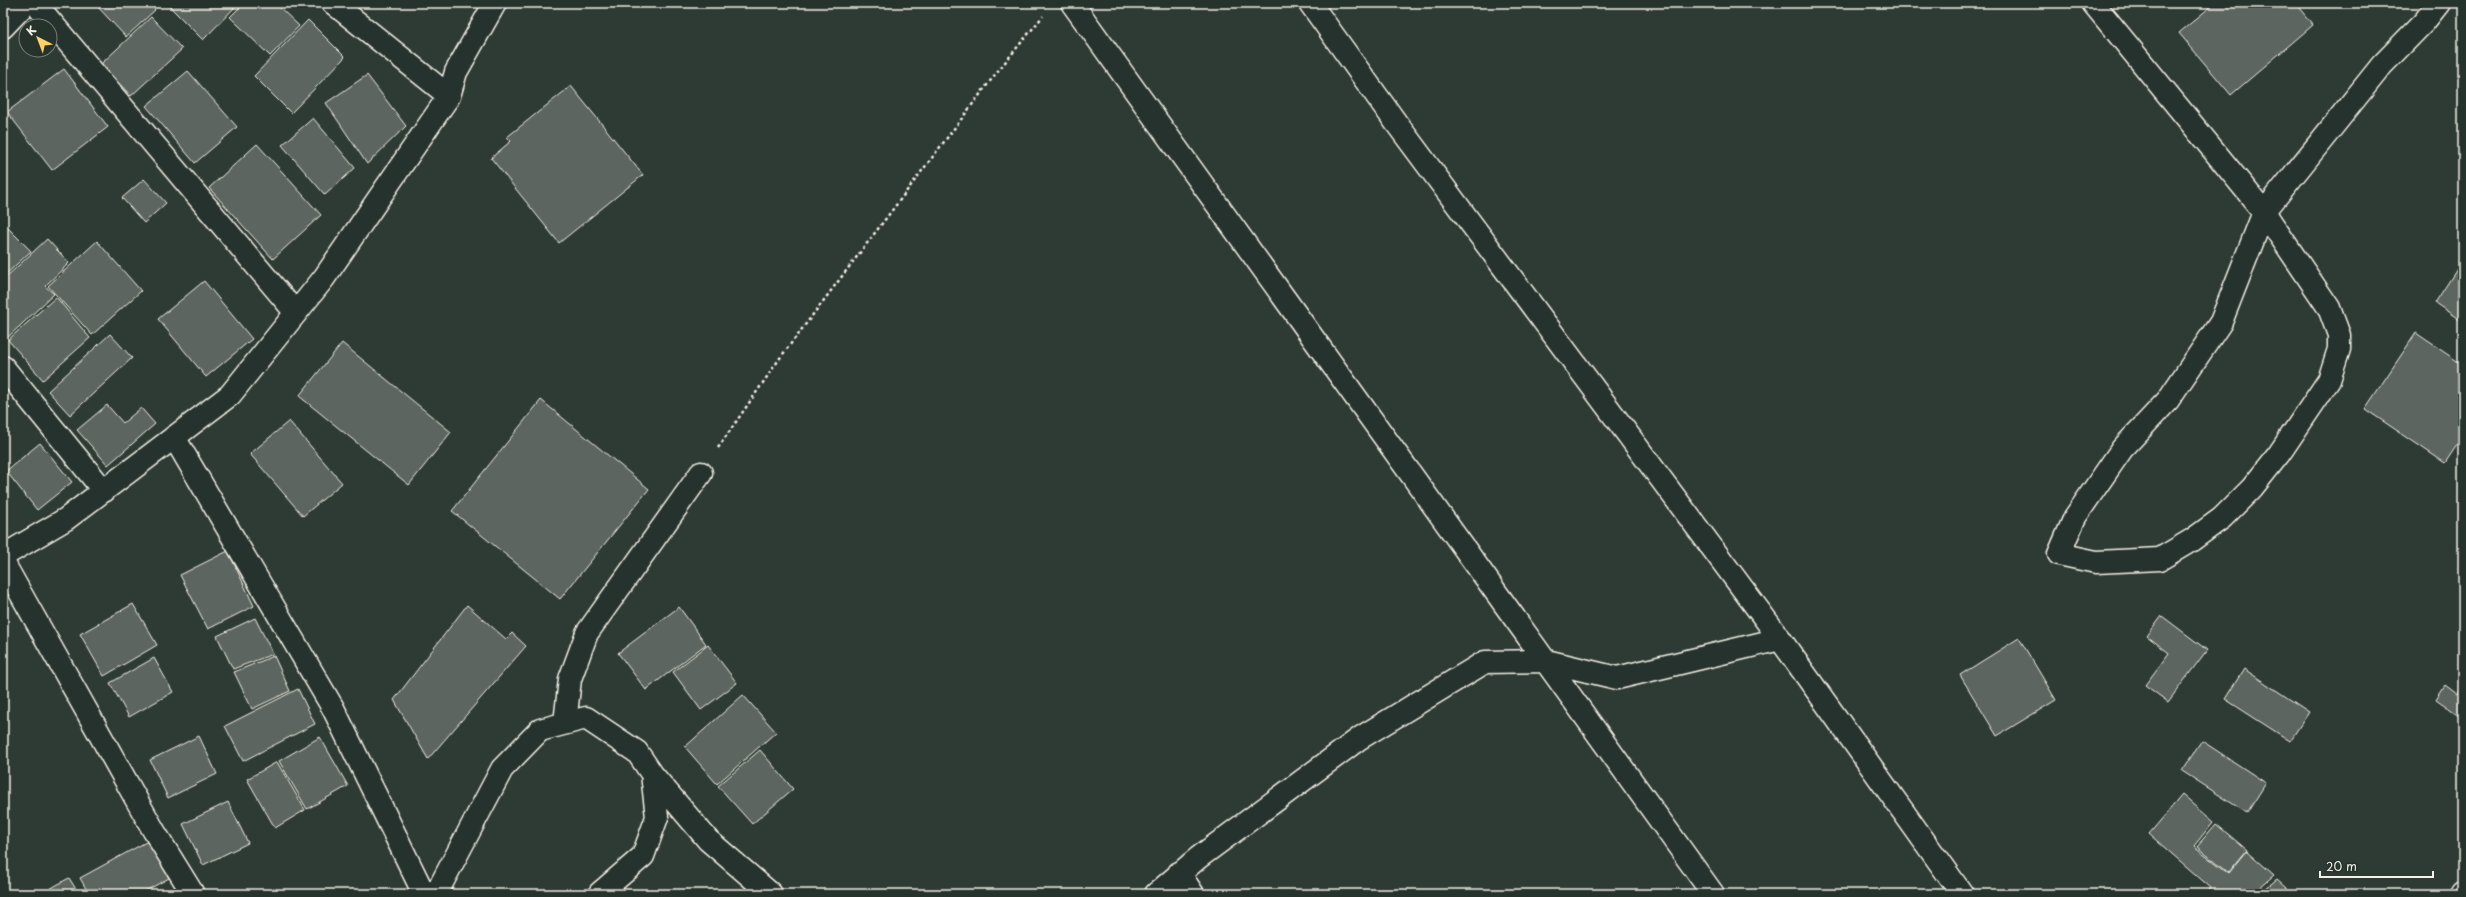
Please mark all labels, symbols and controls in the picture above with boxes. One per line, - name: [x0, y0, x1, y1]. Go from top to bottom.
- north arrow: [18, 18, 58, 58]
- text: K: [22, 21, 40, 39]
- scale bar: [2320, 853, 2433, 879]
- text: 20 m: [2326, 857, 2357, 875]

